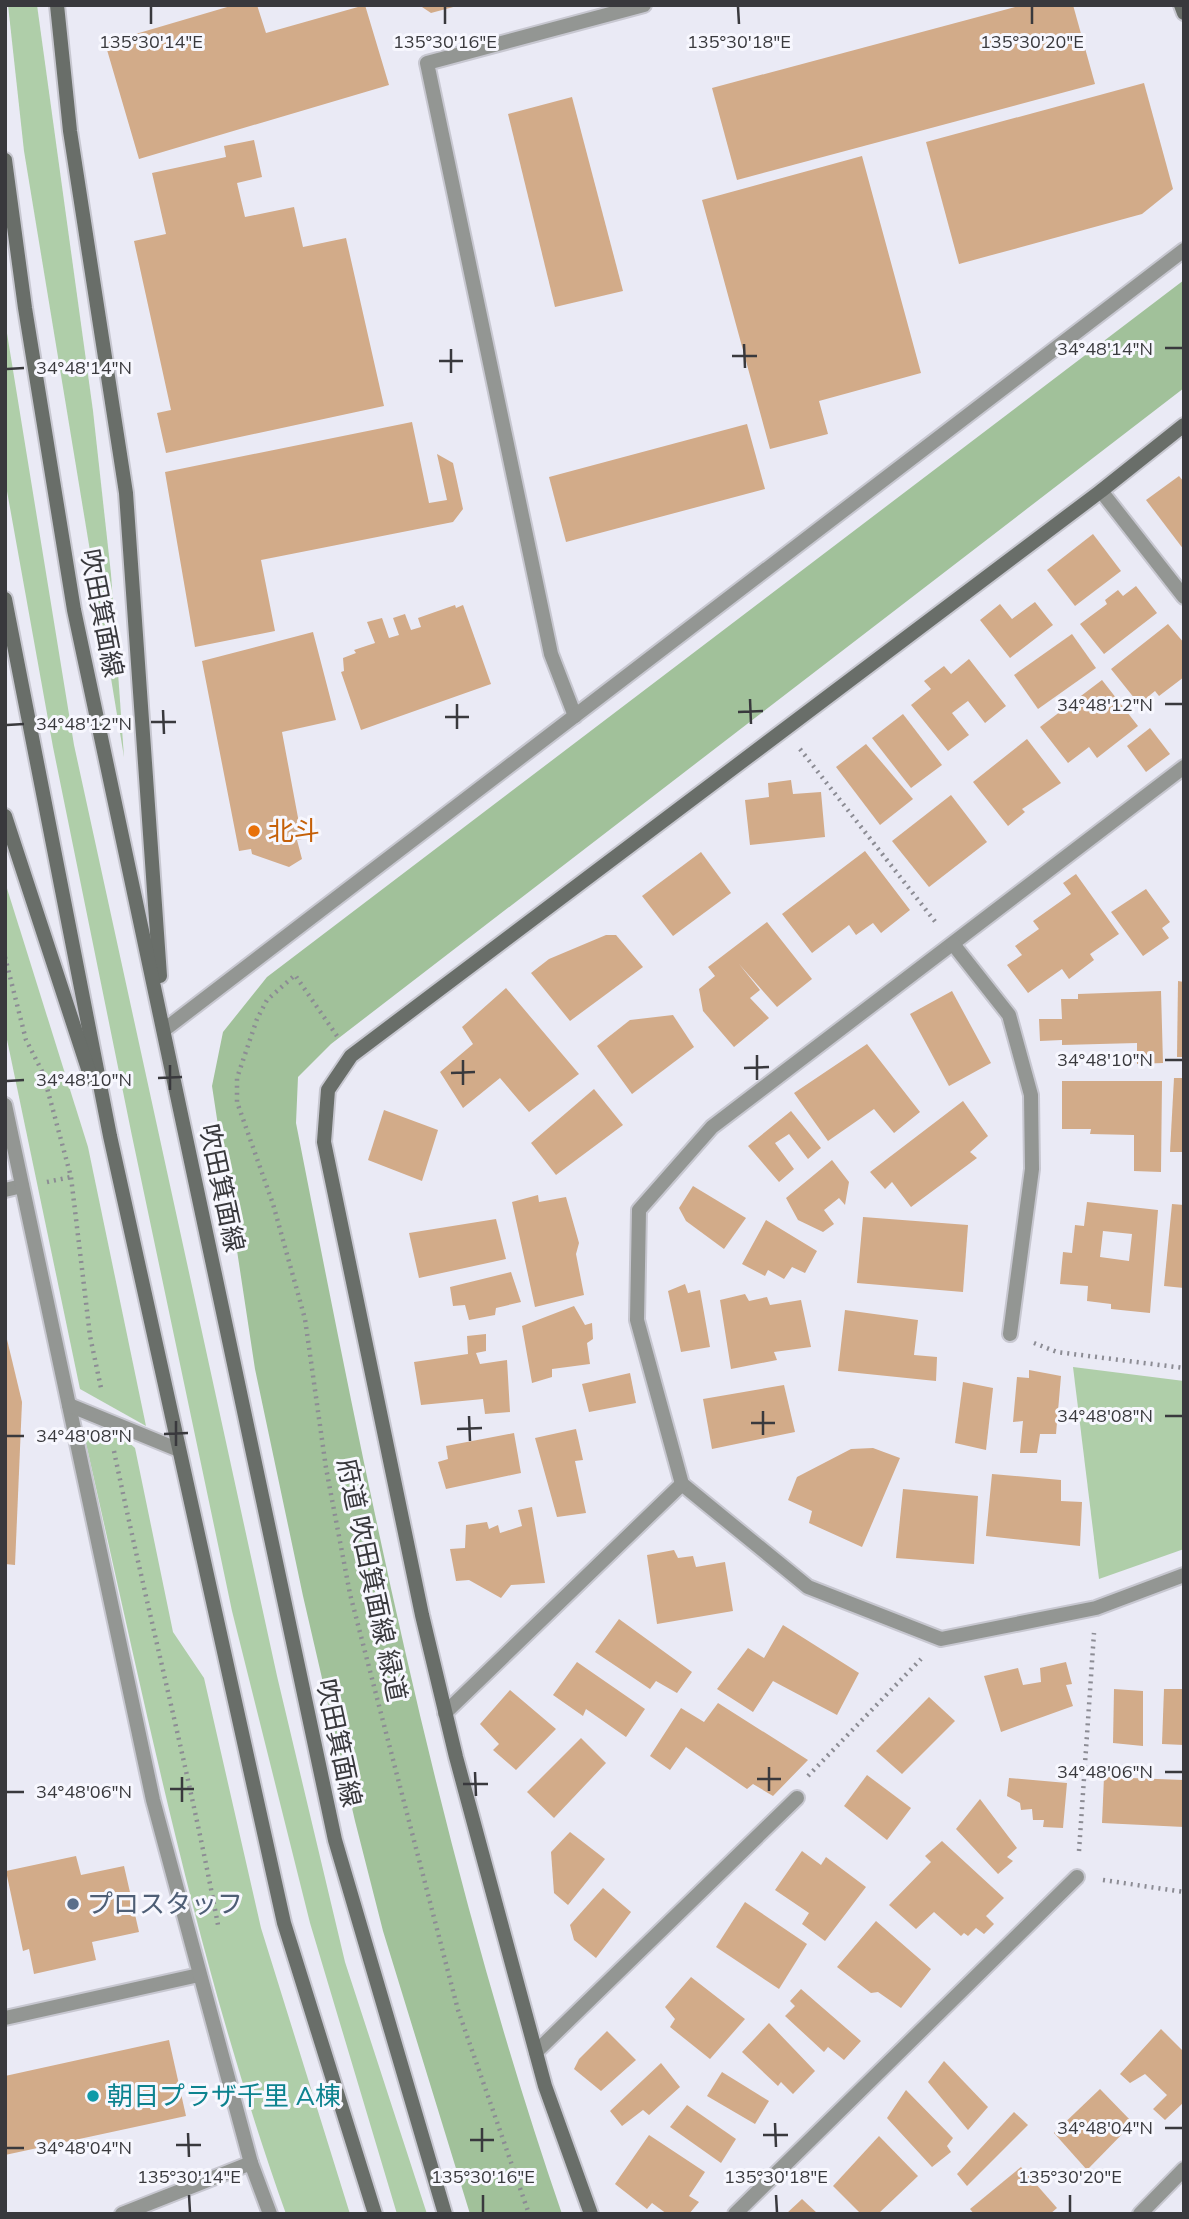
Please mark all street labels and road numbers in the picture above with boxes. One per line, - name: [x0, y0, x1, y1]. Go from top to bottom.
- street label: 吹田箕面線: [74, 546, 131, 680]
- street label: 吹田箕面線: [193, 1121, 252, 1255]
- street label: 府道 吹田箕面線 緑道: [331, 1455, 414, 1704]
- street label: 吹田箕面線: [310, 1676, 369, 1810]

